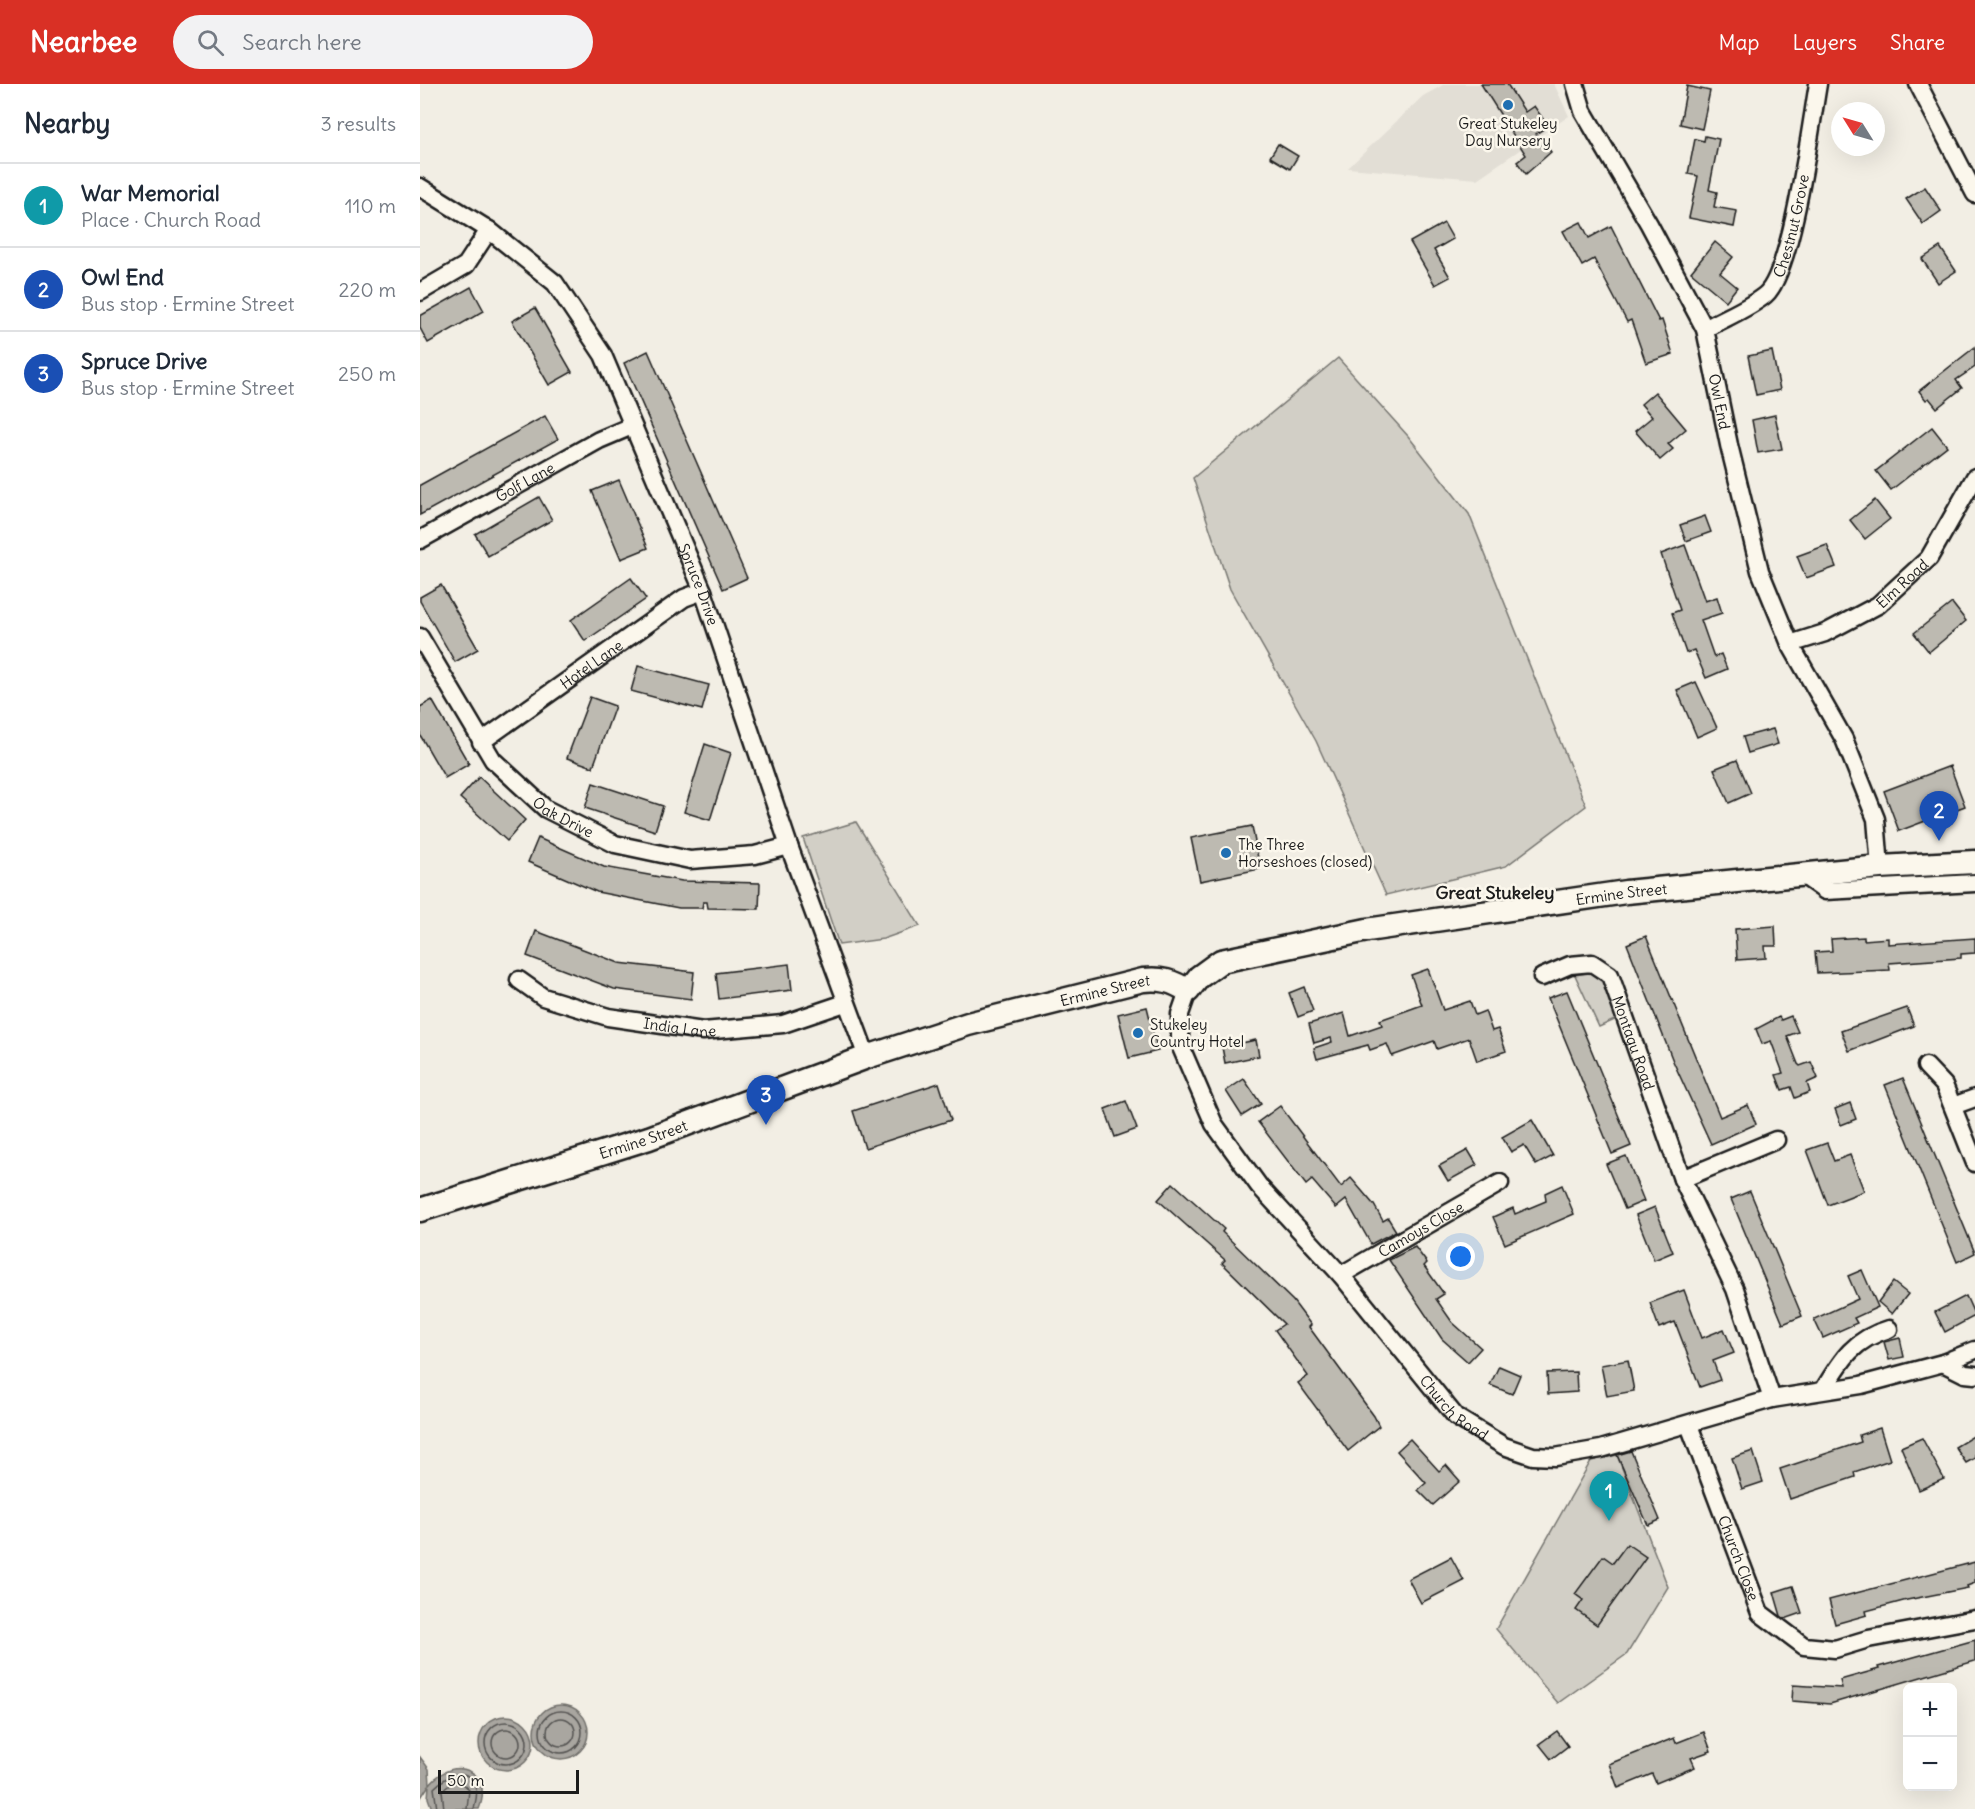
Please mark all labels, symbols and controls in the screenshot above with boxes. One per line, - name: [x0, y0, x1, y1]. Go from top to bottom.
- search box: [173, 15, 593, 69]
- text: Nearbee: [30, 24, 137, 60]
- icon: search: [194, 26, 227, 59]
- text: Search here: [242, 28, 362, 56]
- text: Map: [1719, 29, 1759, 56]
- text: Layers: [1792, 29, 1857, 56]
- text: Share: [1890, 29, 1945, 56]
- marker: Great Stukeley Day Nursery: [1501, 98, 1515, 112]
- north arrow: [1831, 102, 1885, 156]
- text: Nearby: [24, 107, 110, 140]
- text: 3 results: [320, 111, 396, 136]
- place label: Great Stukeley Day Nursery: [1458, 114, 1558, 150]
- street label: Chestnut Grove: [1768, 173, 1812, 280]
- text: War Memorial: [81, 179, 220, 207]
- text: 1: [40, 193, 47, 218]
- text: 110 m: [345, 193, 396, 218]
- text: Place · Church Road: [81, 207, 261, 232]
- text: Owl End: [81, 263, 164, 291]
- text: 2: [38, 277, 49, 302]
- text: 220 m: [339, 277, 396, 302]
- text: Bus stop · Ermine Street: [81, 291, 294, 316]
- text: Spruce Drive: [81, 347, 207, 375]
- text: 3: [38, 361, 49, 386]
- text: 250 m: [338, 361, 396, 386]
- street label: Owl End: [1705, 372, 1735, 431]
- text: Bus stop · Ermine Street: [81, 375, 294, 400]
- street label: Golf Lane: [492, 457, 558, 506]
- street label: Spruce Drive: [674, 540, 723, 628]
- street label: Elm Road: [1872, 554, 1932, 612]
- street label: Hotel Lane: [556, 635, 626, 693]
- street label: Oak Drive: [529, 792, 597, 841]
- pin: 2: [1920, 792, 1958, 841]
- place label: The Three Horseshoes (closed): [1238, 835, 1372, 871]
- marker: The Three Horseshoes (closed): [1219, 846, 1233, 860]
- street label: Ermine Street: [1574, 879, 1668, 909]
- district label: Great Stukeley: [1435, 881, 1555, 904]
- street label: Ermine Street: [1058, 970, 1150, 1010]
- street label: Montagu Road: [1609, 993, 1659, 1093]
- street label: India Lane: [642, 1013, 717, 1041]
- place label: Stukeley Country Hotel: [1150, 1015, 1244, 1051]
- marker: Stukeley Country Hotel: [1131, 1026, 1145, 1040]
- pin: 3: [746, 1076, 786, 1125]
- street label: Ermine Street: [597, 1115, 690, 1163]
- street label: Camoys Close: [1375, 1197, 1467, 1261]
- your location: [1446, 1242, 1475, 1271]
- street label: Church Road: [1416, 1371, 1492, 1444]
- pin: 1: [1590, 1472, 1628, 1521]
- street label: Church Close: [1714, 1513, 1764, 1603]
- map controls: [1903, 1683, 1957, 1791]
- button: +: [1903, 1683, 1957, 1737]
- button: −: [1903, 1737, 1957, 1791]
- scale bar: [438, 1767, 579, 1794]
- text: 50 m: [447, 1770, 485, 1790]

